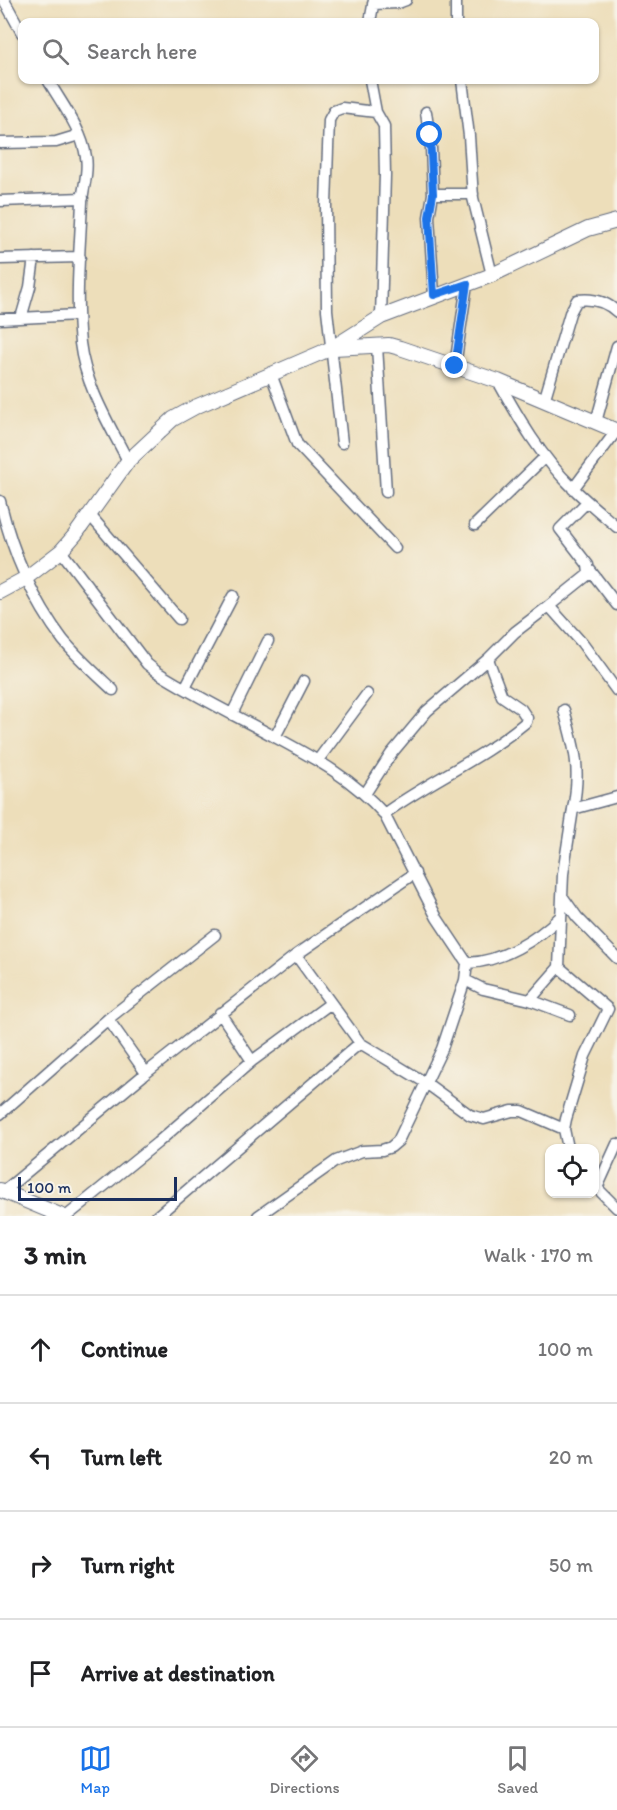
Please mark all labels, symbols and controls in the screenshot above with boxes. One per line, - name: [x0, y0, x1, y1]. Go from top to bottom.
- search box: [18, 18, 599, 84]
- icon: search: [39, 35, 72, 68]
- text: Search here: [87, 38, 197, 65]
- route start: [416, 121, 442, 147]
- route end: [441, 352, 467, 378]
- map controls: [545, 1144, 599, 1198]
- button: locate: [545, 1144, 599, 1198]
- scale bar: [18, 1174, 177, 1202]
- text: 100 m: [27, 1178, 71, 1197]
- text: 3 min: [24, 1239, 86, 1271]
- text: Walk · 170 m: [484, 1243, 593, 1267]
- icon: ahead: [24, 1333, 57, 1366]
- text: Continue: [81, 1336, 168, 1363]
- text: 100 m: [538, 1337, 593, 1361]
- icon: left: [24, 1441, 57, 1474]
- text: Turn left: [81, 1444, 162, 1471]
- text: 20 m: [549, 1445, 593, 1469]
- icon: right: [24, 1549, 57, 1582]
- text: Turn right: [81, 1552, 175, 1579]
- text: 50 m: [549, 1553, 593, 1577]
- icon: arrive: [24, 1657, 57, 1690]
- text: Arrive at destination: [81, 1660, 275, 1687]
- tab: Map: [79, 1742, 112, 1797]
- tab: Directions: [269, 1742, 340, 1797]
- tab: Saved: [497, 1742, 538, 1797]

